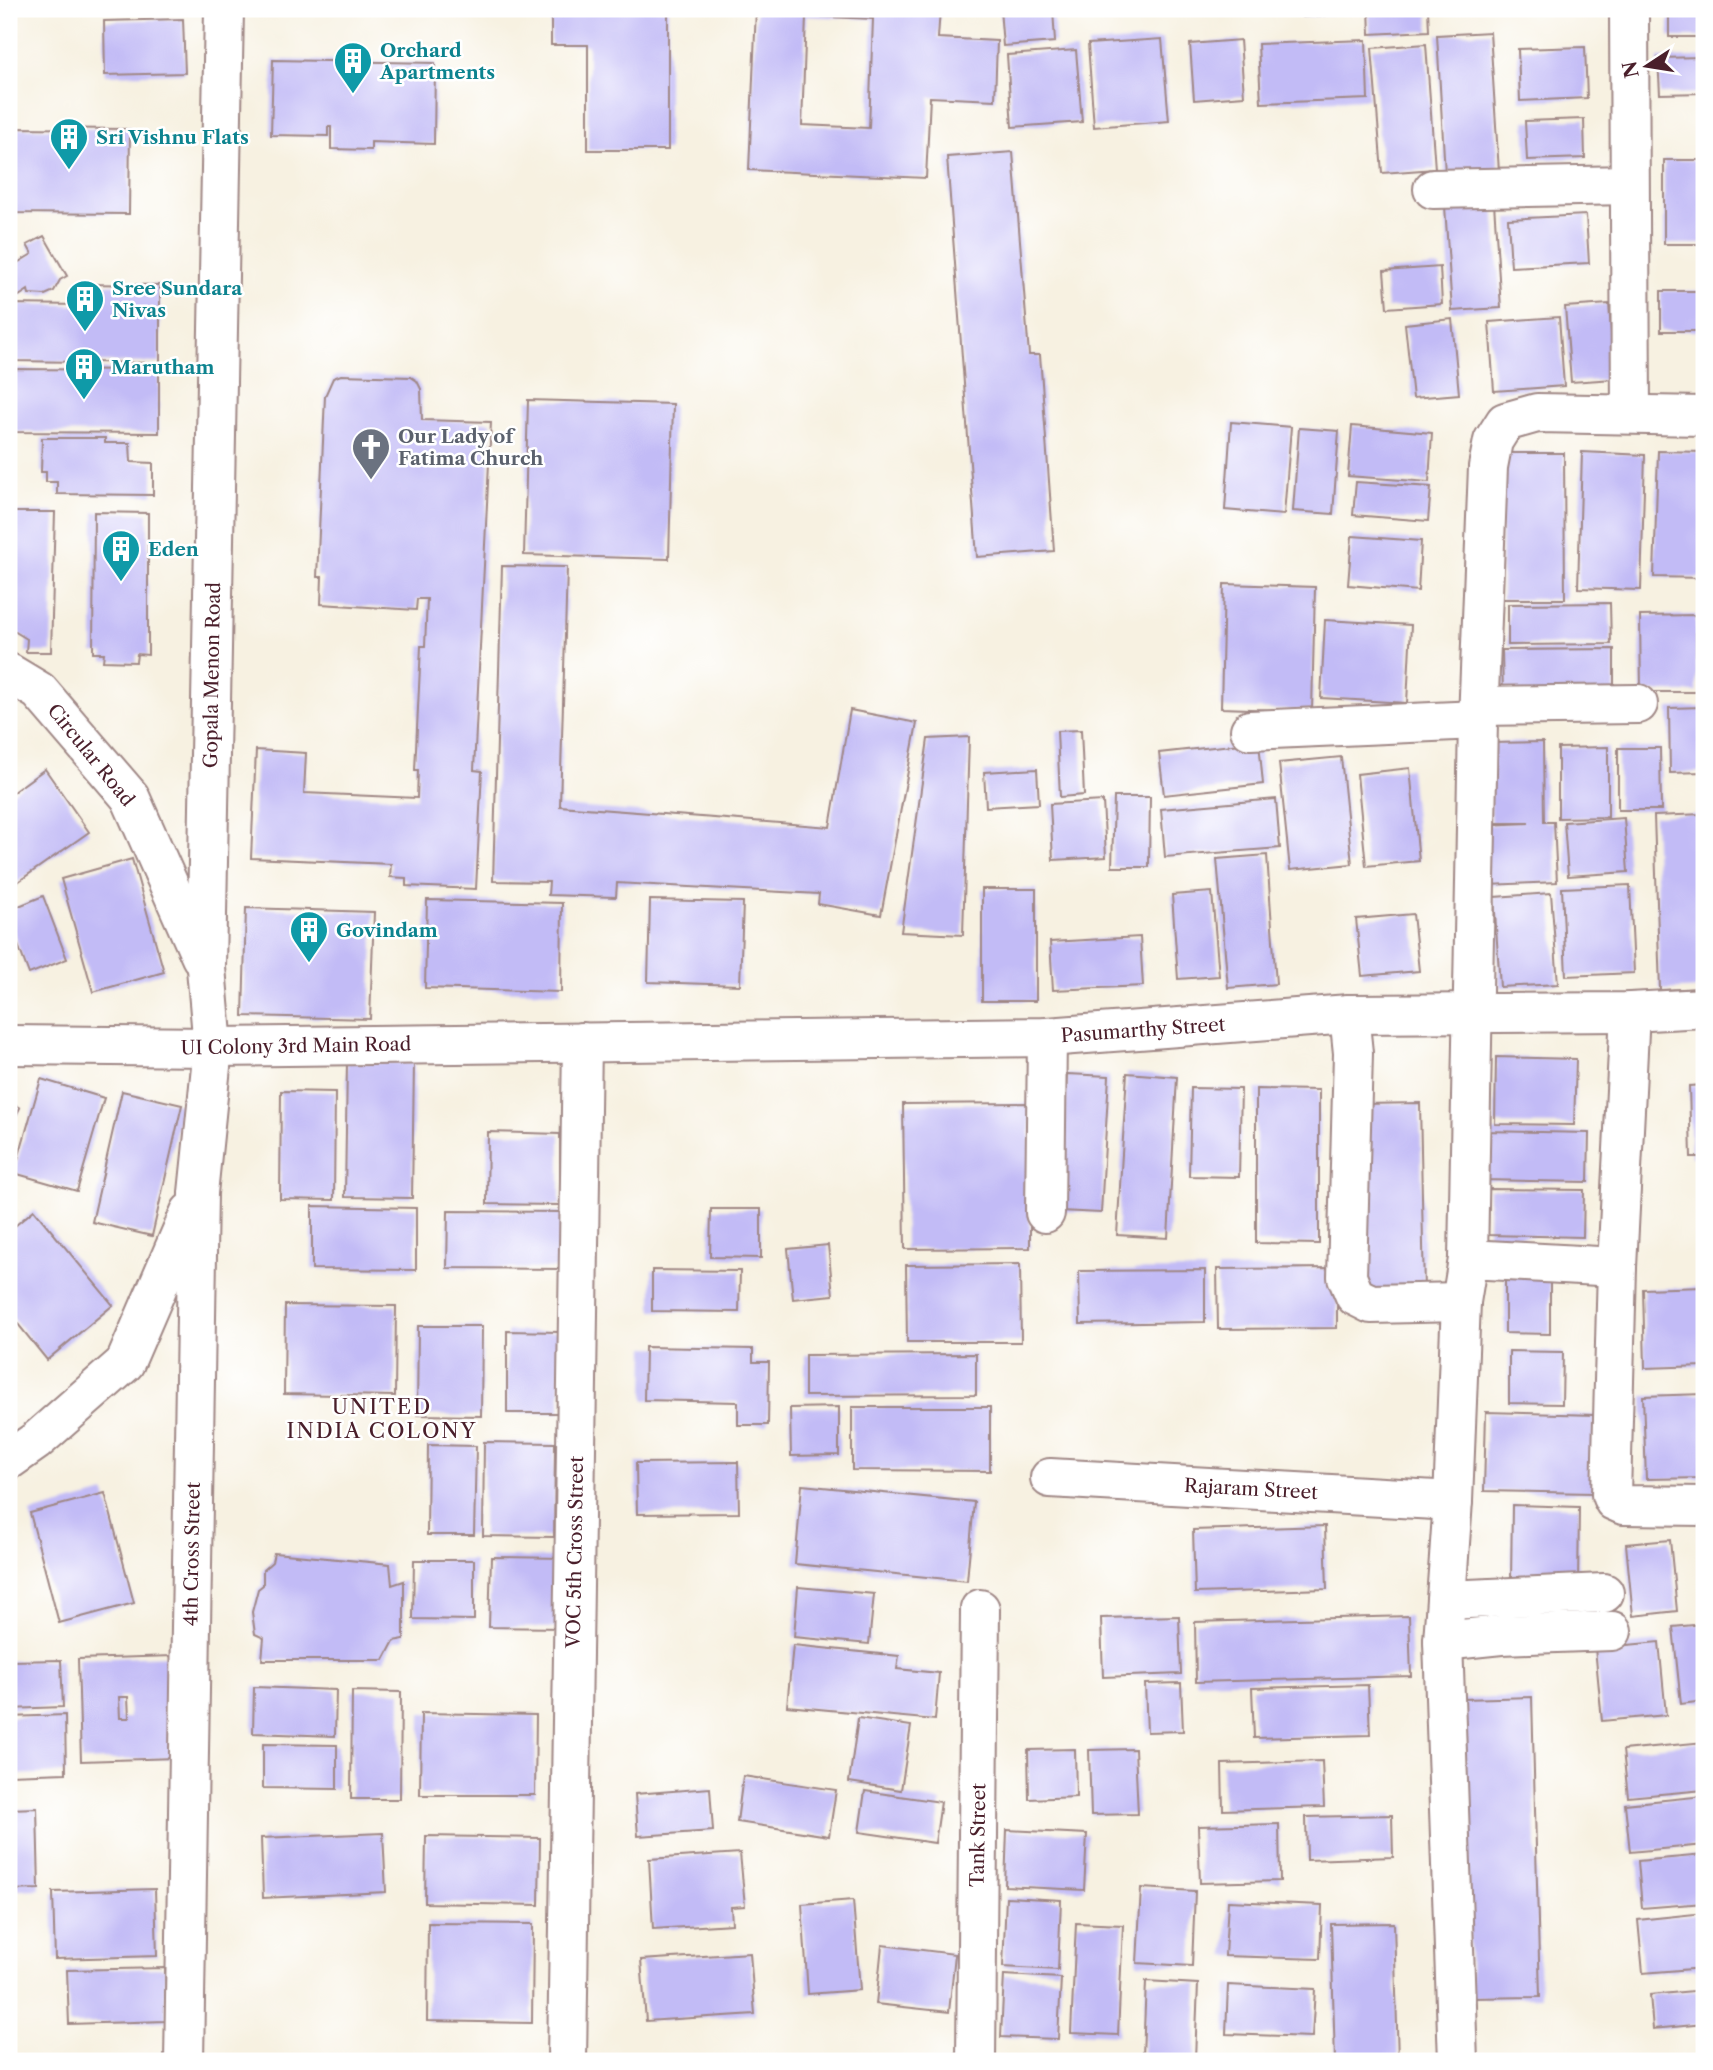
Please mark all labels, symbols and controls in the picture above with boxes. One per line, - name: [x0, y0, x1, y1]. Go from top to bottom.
- north arrow: [1612, 32, 1682, 102]
- place label: Orchard Apartments: [379, 39, 495, 84]
- building icon: Orchard Apartments: [332, 40, 374, 95]
- text: N: [1618, 59, 1644, 80]
- building icon: Sri Vishnu Flats: [48, 116, 90, 171]
- place label: Sri Vishnu Flats: [96, 126, 249, 149]
- place label: Sree Sundara Nivas: [112, 277, 243, 322]
- building icon: Sree Sundara Nivas: [64, 278, 106, 333]
- building icon: Marutham: [63, 346, 105, 401]
- place label: Marutham: [111, 356, 215, 379]
- place label: Our Lady of Fatima Church: [398, 425, 543, 470]
- church icon: Our Lady of Fatima Church: [350, 426, 392, 481]
- building icon: Eden: [100, 528, 142, 583]
- place label: Eden: [148, 538, 199, 561]
- street label: Gopala Menon Road: [199, 581, 225, 768]
- street label: Circular Road: [43, 699, 140, 811]
- building icon: Govindam: [288, 909, 330, 964]
- place label: Govindam: [336, 919, 438, 942]
- street label: Pasumarthy Street: [1060, 1013, 1226, 1047]
- street label: UI Colony 3rd Main Road: [181, 1032, 412, 1060]
- district label: UNITED INDIA COLONY: [287, 1394, 477, 1443]
- street label: VOC 5th Cross Street: [562, 1455, 588, 1649]
- street label: Rajaram Street: [1184, 1474, 1319, 1504]
- street label: 4th Cross Street: [179, 1481, 205, 1626]
- street label: Tank Street: [966, 1783, 990, 1887]

